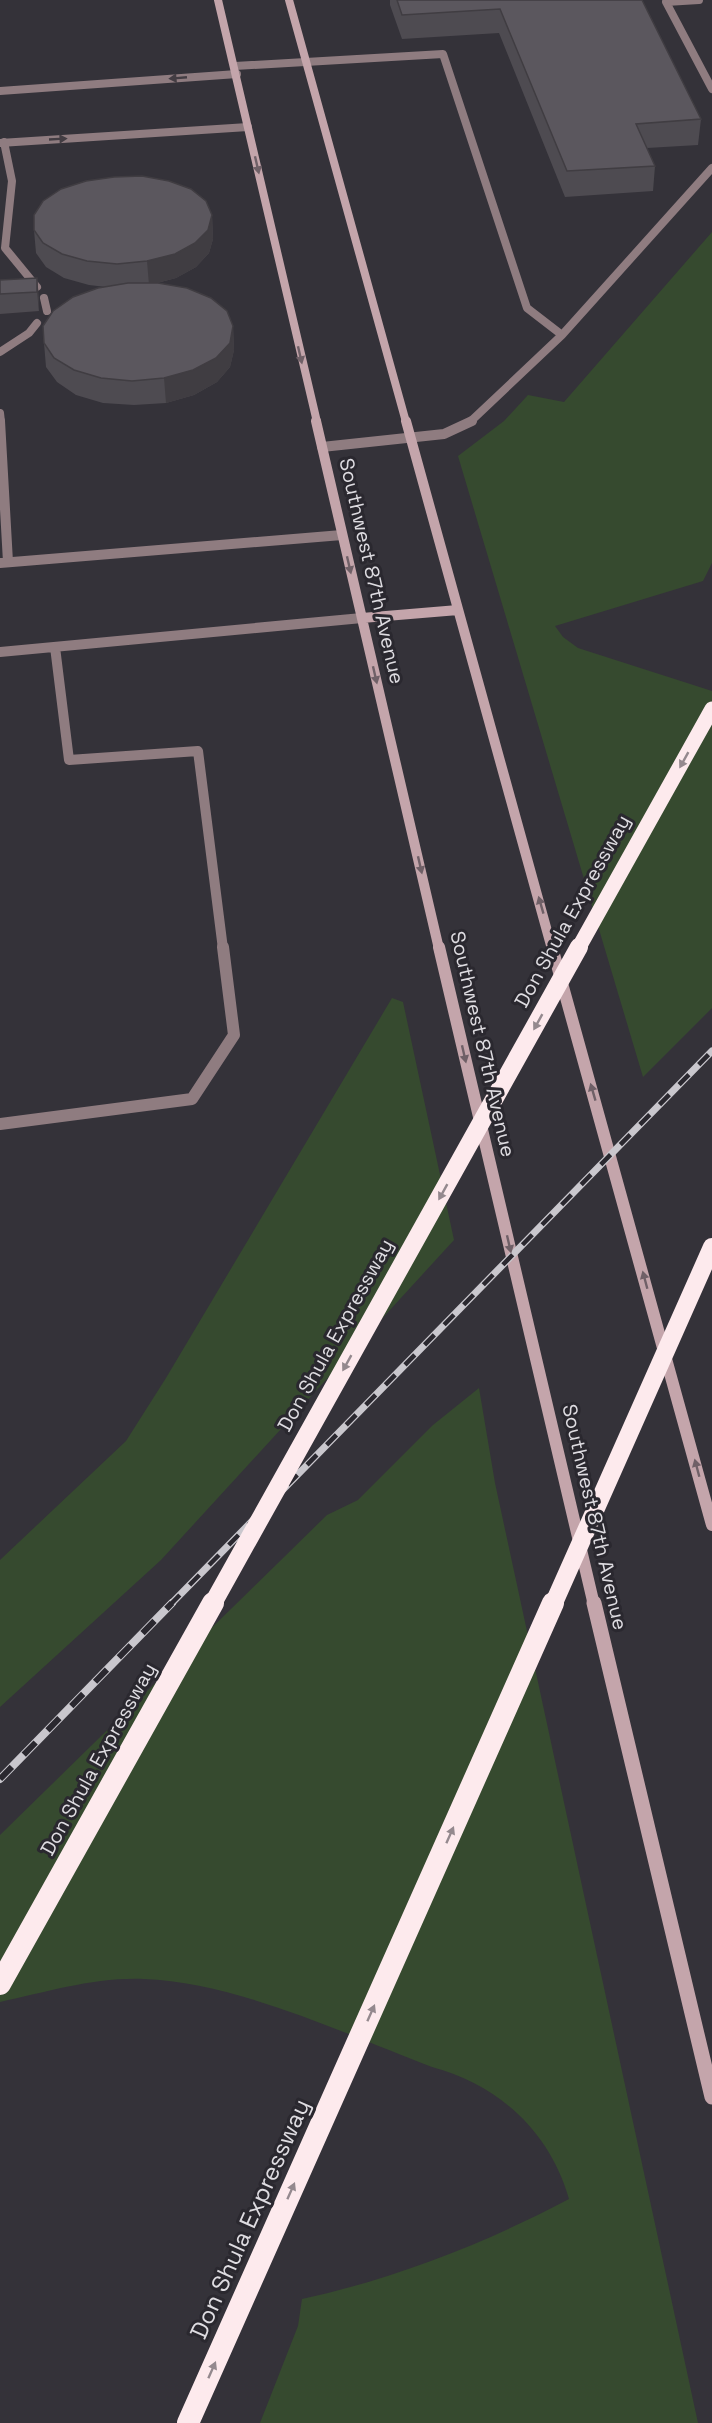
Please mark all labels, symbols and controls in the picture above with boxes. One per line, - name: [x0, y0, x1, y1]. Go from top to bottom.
- one-way arrow: [169, 73, 188, 83]
- one-way arrow: [49, 134, 68, 144]
- one-way arrow: [253, 155, 262, 174]
- one-way arrow: [296, 345, 306, 364]
- street label: Southwest 87th Avenue: [333, 456, 411, 686]
- one-way arrow: [345, 556, 355, 574]
- one-way arrow: [371, 666, 380, 685]
- one-way arrow: [679, 752, 689, 769]
- street label: Don Shula Expressway: [508, 810, 636, 1012]
- one-way arrow: [415, 855, 425, 874]
- one-way arrow: [535, 896, 545, 914]
- street label: Southwest 87th Avenue: [444, 929, 522, 1159]
- one-way arrow: [532, 1014, 543, 1030]
- one-way arrow: [460, 1045, 470, 1064]
- one-way arrow: [588, 1083, 597, 1101]
- one-way arrow: [438, 1184, 448, 1201]
- street label: Don Shula Expressway: [271, 1234, 399, 1436]
- one-way arrow: [504, 1235, 514, 1254]
- one-way arrow: [640, 1271, 650, 1289]
- one-way arrow: [343, 1354, 353, 1371]
- street label: Southwest 87th Avenue: [556, 1402, 634, 1632]
- one-way arrow: [691, 1459, 701, 1478]
- street label: Don Shula Expressway: [34, 1658, 162, 1860]
- one-way arrow: [445, 1826, 455, 1844]
- one-way arrow: [366, 2005, 375, 2022]
- street label: Don Shula Expressway: [183, 2094, 317, 2344]
- one-way arrow: [287, 2183, 296, 2200]
- one-way arrow: [207, 2360, 217, 2378]

